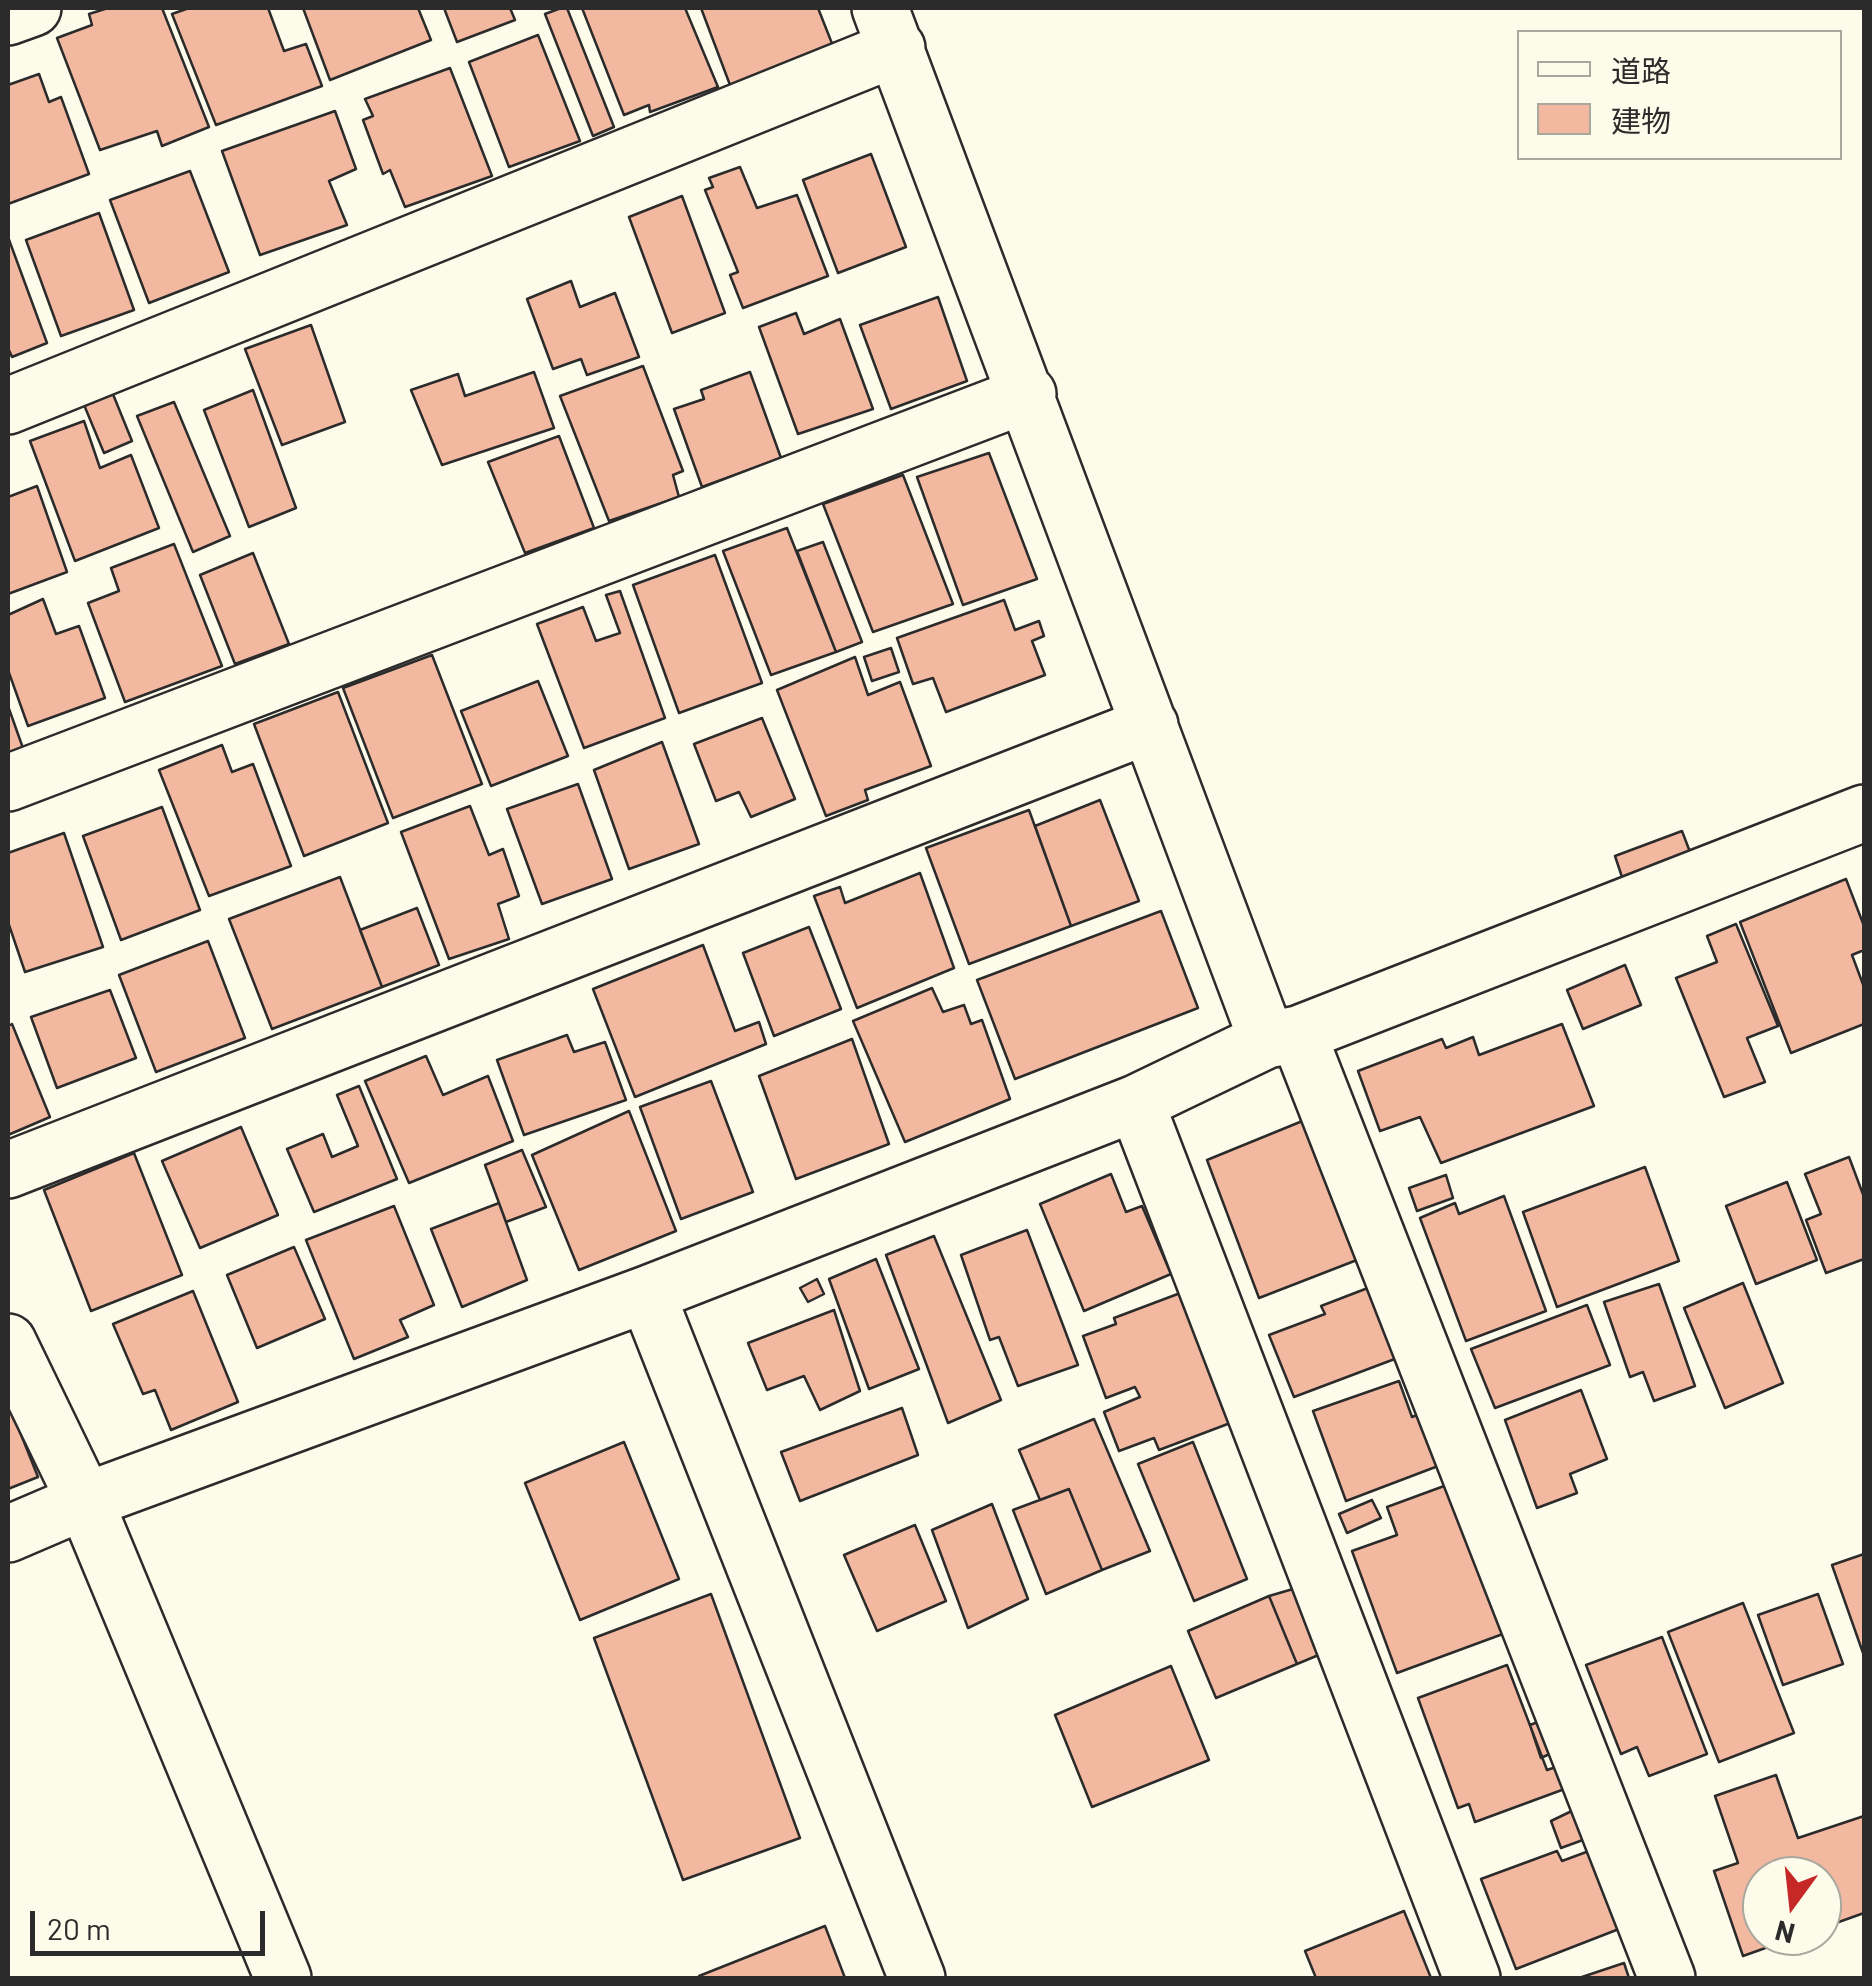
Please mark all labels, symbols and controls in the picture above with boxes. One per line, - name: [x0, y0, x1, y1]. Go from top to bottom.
- legend: [1517, 30, 1842, 160]
- text: 道路: [1611, 52, 1671, 88]
- text: 建物: [1611, 102, 1671, 138]
- north arrow: [1742, 1856, 1842, 1956]
- scale bar: [35, 1891, 270, 1953]
- text: 20 m: [47, 1910, 111, 1946]
- text: N: [1771, 1914, 1798, 1952]

